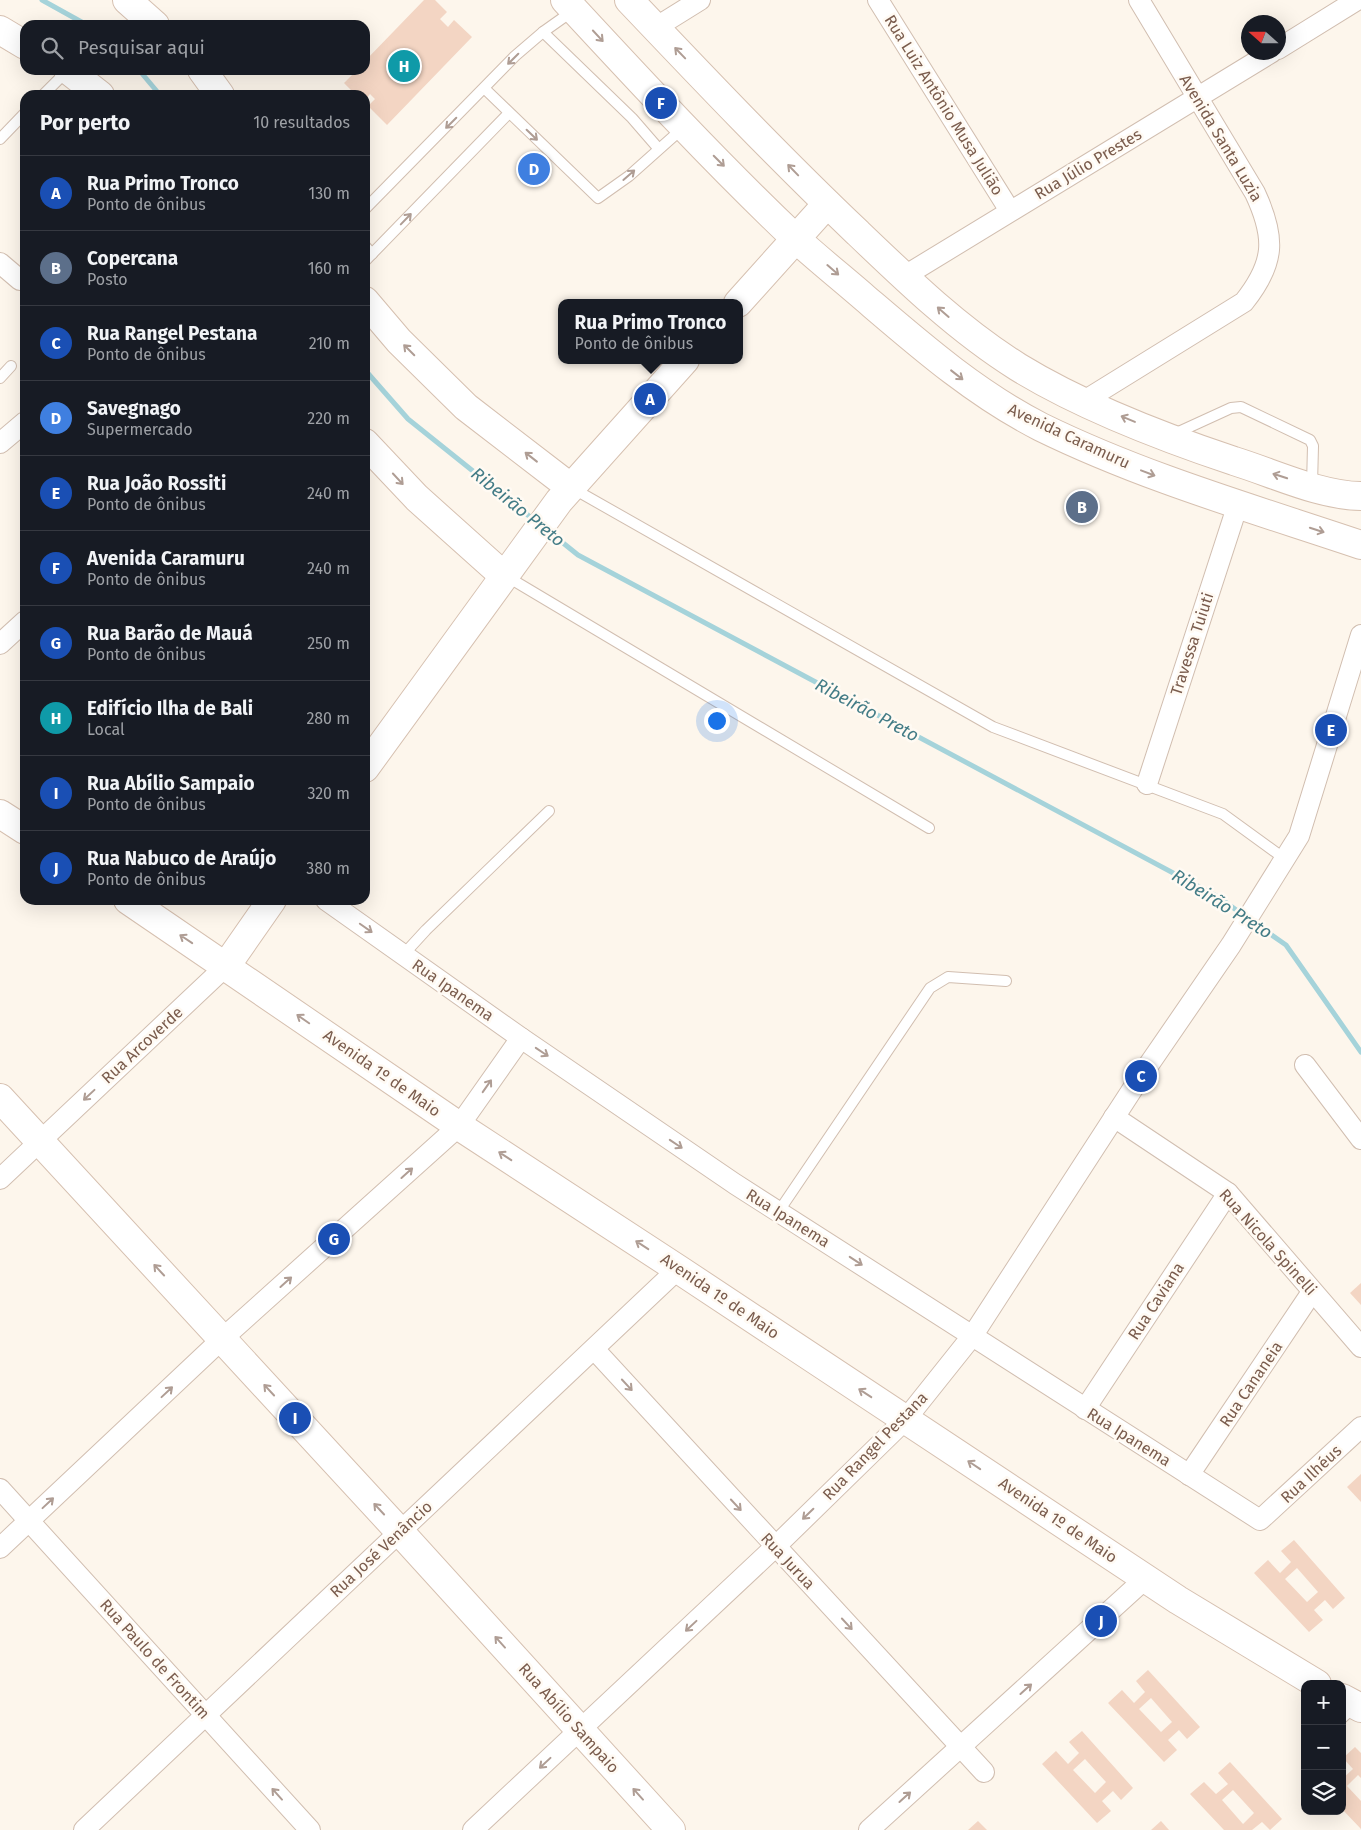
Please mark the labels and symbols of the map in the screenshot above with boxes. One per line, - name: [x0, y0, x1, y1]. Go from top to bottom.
- street label: Rua Luiz Antônio Musa Julião: [881, 11, 1007, 199]
- north arrow: [1241, 15, 1286, 60]
- one-way arrow: [592, 29, 604, 42]
- pin: H: [388, 47, 420, 85]
- one-way arrow: [674, 47, 686, 59]
- one-way arrow: [507, 53, 519, 65]
- street label: Avenida Santa Luzia: [1176, 71, 1266, 205]
- pin: F: [645, 84, 677, 122]
- one-way arrow: [445, 117, 457, 129]
- street label: Rua Júlio Prestes: [1031, 125, 1145, 203]
- one-way arrow: [526, 129, 539, 141]
- pin: D: [518, 150, 550, 188]
- one-way arrow: [713, 155, 725, 167]
- one-way arrow: [787, 163, 799, 176]
- one-way arrow: [623, 169, 636, 181]
- one-way arrow: [400, 213, 412, 226]
- one-way arrow: [826, 265, 839, 276]
- one-way arrow: [936, 306, 949, 317]
- one-way arrow: [403, 344, 415, 357]
- one-way arrow: [951, 369, 964, 380]
- pin: A: [634, 380, 666, 418]
- street label: Avenida Caramuru: [1005, 399, 1133, 473]
- one-way arrow: [1121, 414, 1136, 424]
- one-way arrow: [525, 452, 538, 463]
- water label: Ribeirão Preto: [467, 463, 569, 551]
- one-way arrow: [1140, 468, 1155, 478]
- one-way arrow: [1273, 471, 1288, 480]
- one-way arrow: [392, 472, 404, 485]
- pin: B: [1066, 488, 1098, 526]
- one-way arrow: [1309, 526, 1324, 535]
- street label: Travessa Tuiuti: [1166, 590, 1218, 698]
- water label: Ribeirão Preto: [811, 673, 923, 747]
- your location: [704, 708, 730, 734]
- pin: E: [1315, 711, 1347, 749]
- water label: Ribeirão Preto: [1168, 864, 1276, 944]
- one-way arrow: [359, 923, 373, 933]
- one-way arrow: [179, 933, 193, 944]
- street label: Rua Ipanema: [409, 955, 497, 1025]
- street label: Rua Arcoverde: [98, 1003, 186, 1087]
- one-way arrow: [297, 1014, 311, 1024]
- street label: Avenida 1º de Maio: [320, 1025, 444, 1121]
- one-way arrow: [535, 1047, 549, 1057]
- pin: C: [1125, 1057, 1157, 1095]
- one-way arrow: [482, 1080, 492, 1094]
- one-way arrow: [83, 1089, 95, 1101]
- one-way arrow: [669, 1139, 683, 1149]
- one-way arrow: [499, 1151, 513, 1161]
- one-way arrow: [401, 1167, 414, 1179]
- street label: Rua Ipanema: [743, 1185, 833, 1251]
- street label: Rua Nicola Spinelli: [1215, 1185, 1321, 1299]
- pin: G: [318, 1220, 350, 1258]
- one-way arrow: [635, 1240, 649, 1250]
- street label: Avenida 1º de Maio: [657, 1249, 783, 1343]
- one-way arrow: [849, 1256, 863, 1266]
- street label: Rua Caviana: [1124, 1259, 1188, 1343]
- one-way arrow: [153, 1264, 165, 1277]
- one-way arrow: [280, 1276, 293, 1288]
- street label: Rua Cananeia: [1215, 1338, 1287, 1430]
- one-way arrow: [621, 1378, 633, 1391]
- one-way arrow: [263, 1383, 275, 1396]
- one-way arrow: [160, 1386, 173, 1397]
- one-way arrow: [858, 1387, 872, 1397]
- street label: Rua Rangel Pestana: [819, 1388, 931, 1504]
- pin: I: [279, 1399, 311, 1437]
- street label: Rua Ipanema: [1084, 1404, 1174, 1470]
- street label: Rua Ilhéus: [1277, 1441, 1345, 1507]
- one-way arrow: [968, 1459, 982, 1469]
- street label: Avenida 1º de Maio: [995, 1473, 1121, 1567]
- one-way arrow: [42, 1497, 54, 1509]
- street label: Rua José Venâncio: [326, 1497, 436, 1601]
- one-way arrow: [730, 1498, 742, 1511]
- one-way arrow: [373, 1503, 385, 1515]
- one-way arrow: [802, 1508, 814, 1520]
- street label: Rua Jurua: [757, 1529, 819, 1593]
- street label: Rua Paulo de Frontim: [96, 1595, 214, 1723]
- pin: J: [1085, 1602, 1117, 1640]
- one-way arrow: [841, 1618, 853, 1630]
- one-way arrow: [684, 1620, 697, 1632]
- one-way arrow: [494, 1636, 506, 1649]
- street label: Rua Abílio Sampaio: [515, 1659, 623, 1777]
- one-way arrow: [1019, 1683, 1032, 1695]
- one-way arrow: [538, 1757, 551, 1769]
- one-way arrow: [272, 1787, 283, 1800]
- one-way arrow: [632, 1787, 644, 1800]
- one-way arrow: [898, 1792, 911, 1803]

